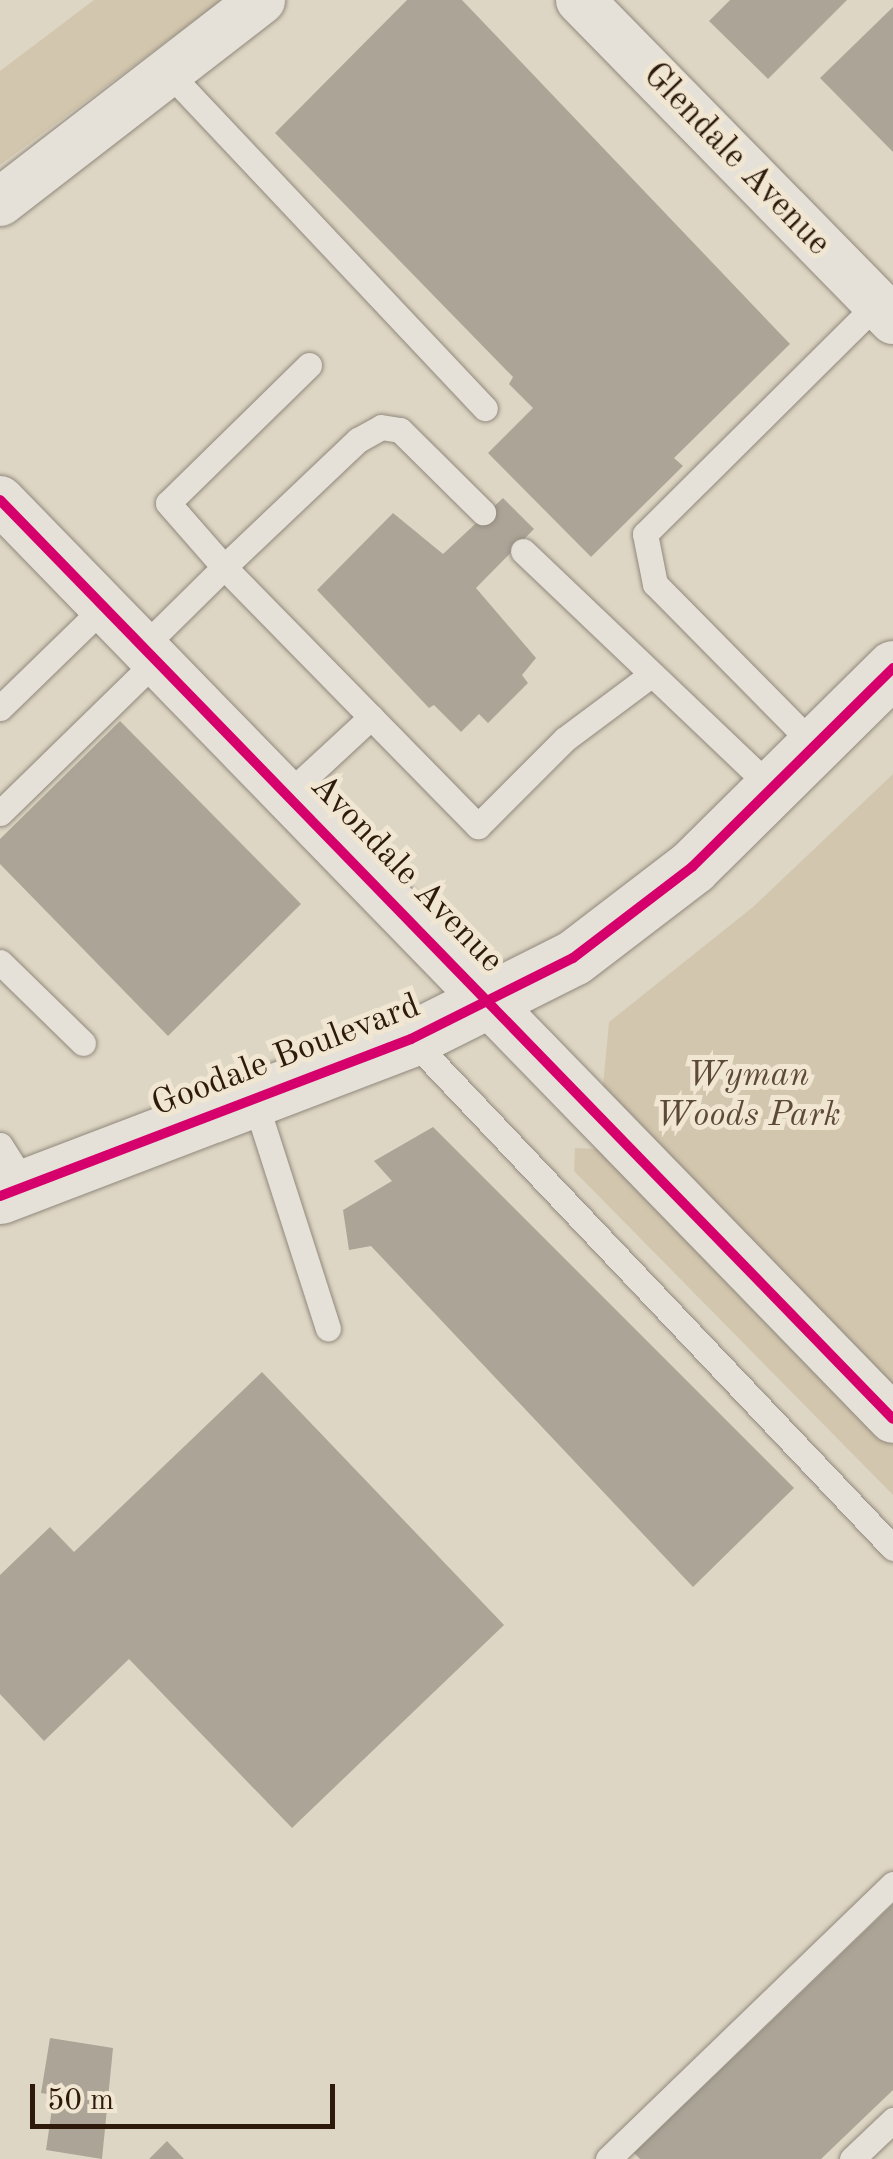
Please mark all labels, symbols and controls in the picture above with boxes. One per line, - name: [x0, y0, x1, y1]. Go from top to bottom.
- street label: Glendale Avenue: [633, 55, 839, 265]
- street label: Avondale Avenue: [301, 766, 511, 982]
- street label: Goodale Boulevard: [146, 986, 426, 1126]
- park label: Wyman Woods Park: [655, 1055, 841, 1137]
- scale bar: [35, 2064, 340, 2126]
- text: 50 m: [47, 2086, 114, 2116]

